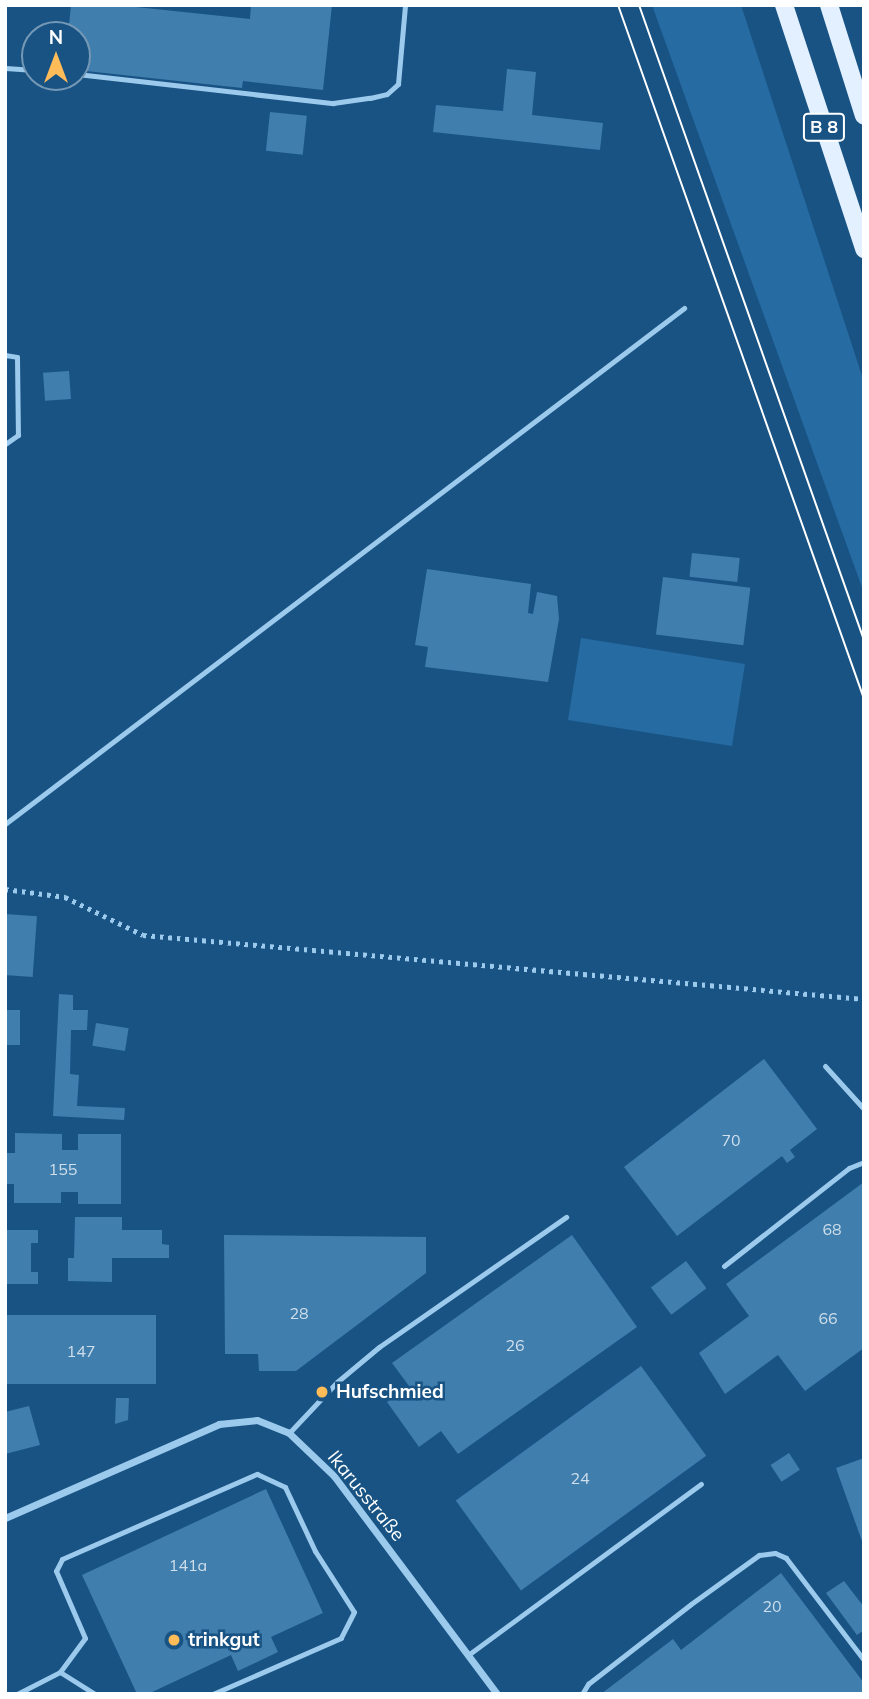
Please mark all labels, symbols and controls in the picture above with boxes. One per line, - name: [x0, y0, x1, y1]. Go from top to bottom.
- north arrow: [21, 21, 91, 91]
- text: N: [49, 25, 63, 49]
- road number: B 8: [801, 112, 847, 142]
- house number: 70: [721, 1130, 741, 1150]
- house number: 155: [49, 1159, 77, 1179]
- house number: 68: [822, 1219, 842, 1239]
- house number: 28: [289, 1303, 309, 1323]
- house number: 66: [818, 1308, 838, 1328]
- house number: 26: [505, 1335, 525, 1355]
- house number: 147: [67, 1341, 95, 1361]
- place label: Hufschmied: [336, 1381, 444, 1403]
- marker: Hufschmied: [314, 1384, 330, 1400]
- street label: Ikarusstraße: [323, 1446, 409, 1546]
- house number: 24: [570, 1468, 590, 1488]
- house number: 141a: [169, 1555, 207, 1575]
- house number: 20: [762, 1596, 782, 1616]
- place label: trinkgut: [188, 1629, 260, 1651]
- marker: trinkgut: [166, 1632, 182, 1648]

